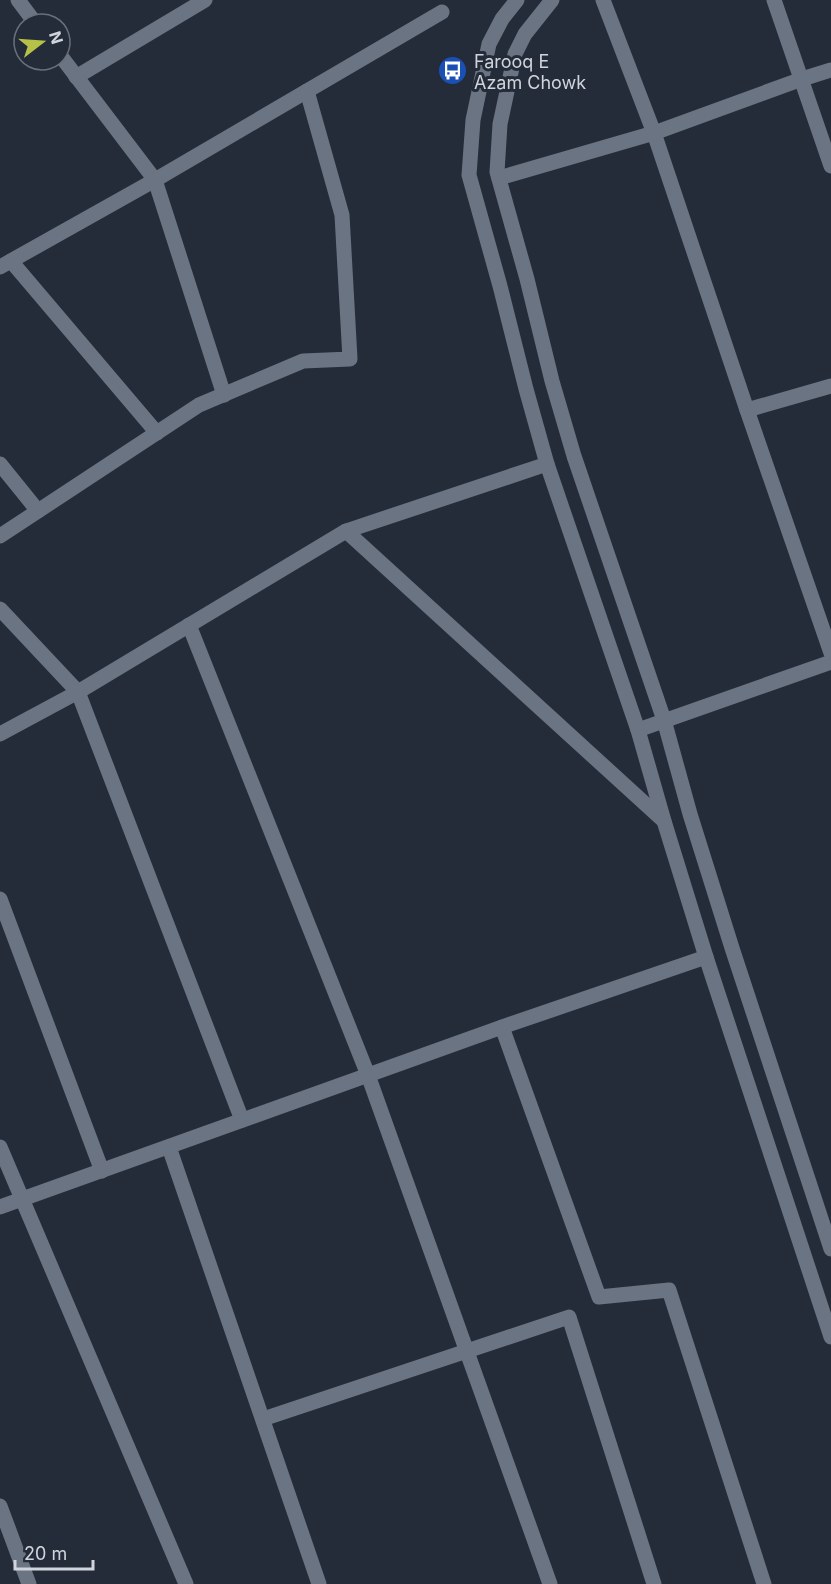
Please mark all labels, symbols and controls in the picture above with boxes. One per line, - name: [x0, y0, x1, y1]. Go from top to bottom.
- north arrow: [12, 12, 72, 72]
- text: N: [45, 29, 68, 46]
- place label: Farooq E Azam Chowk: [474, 51, 586, 93]
- bus stop icon: Farooq E Azam Chowk: [437, 55, 469, 87]
- scale bar: [15, 1533, 93, 1571]
- text: 20 m: [24, 1543, 67, 1564]

